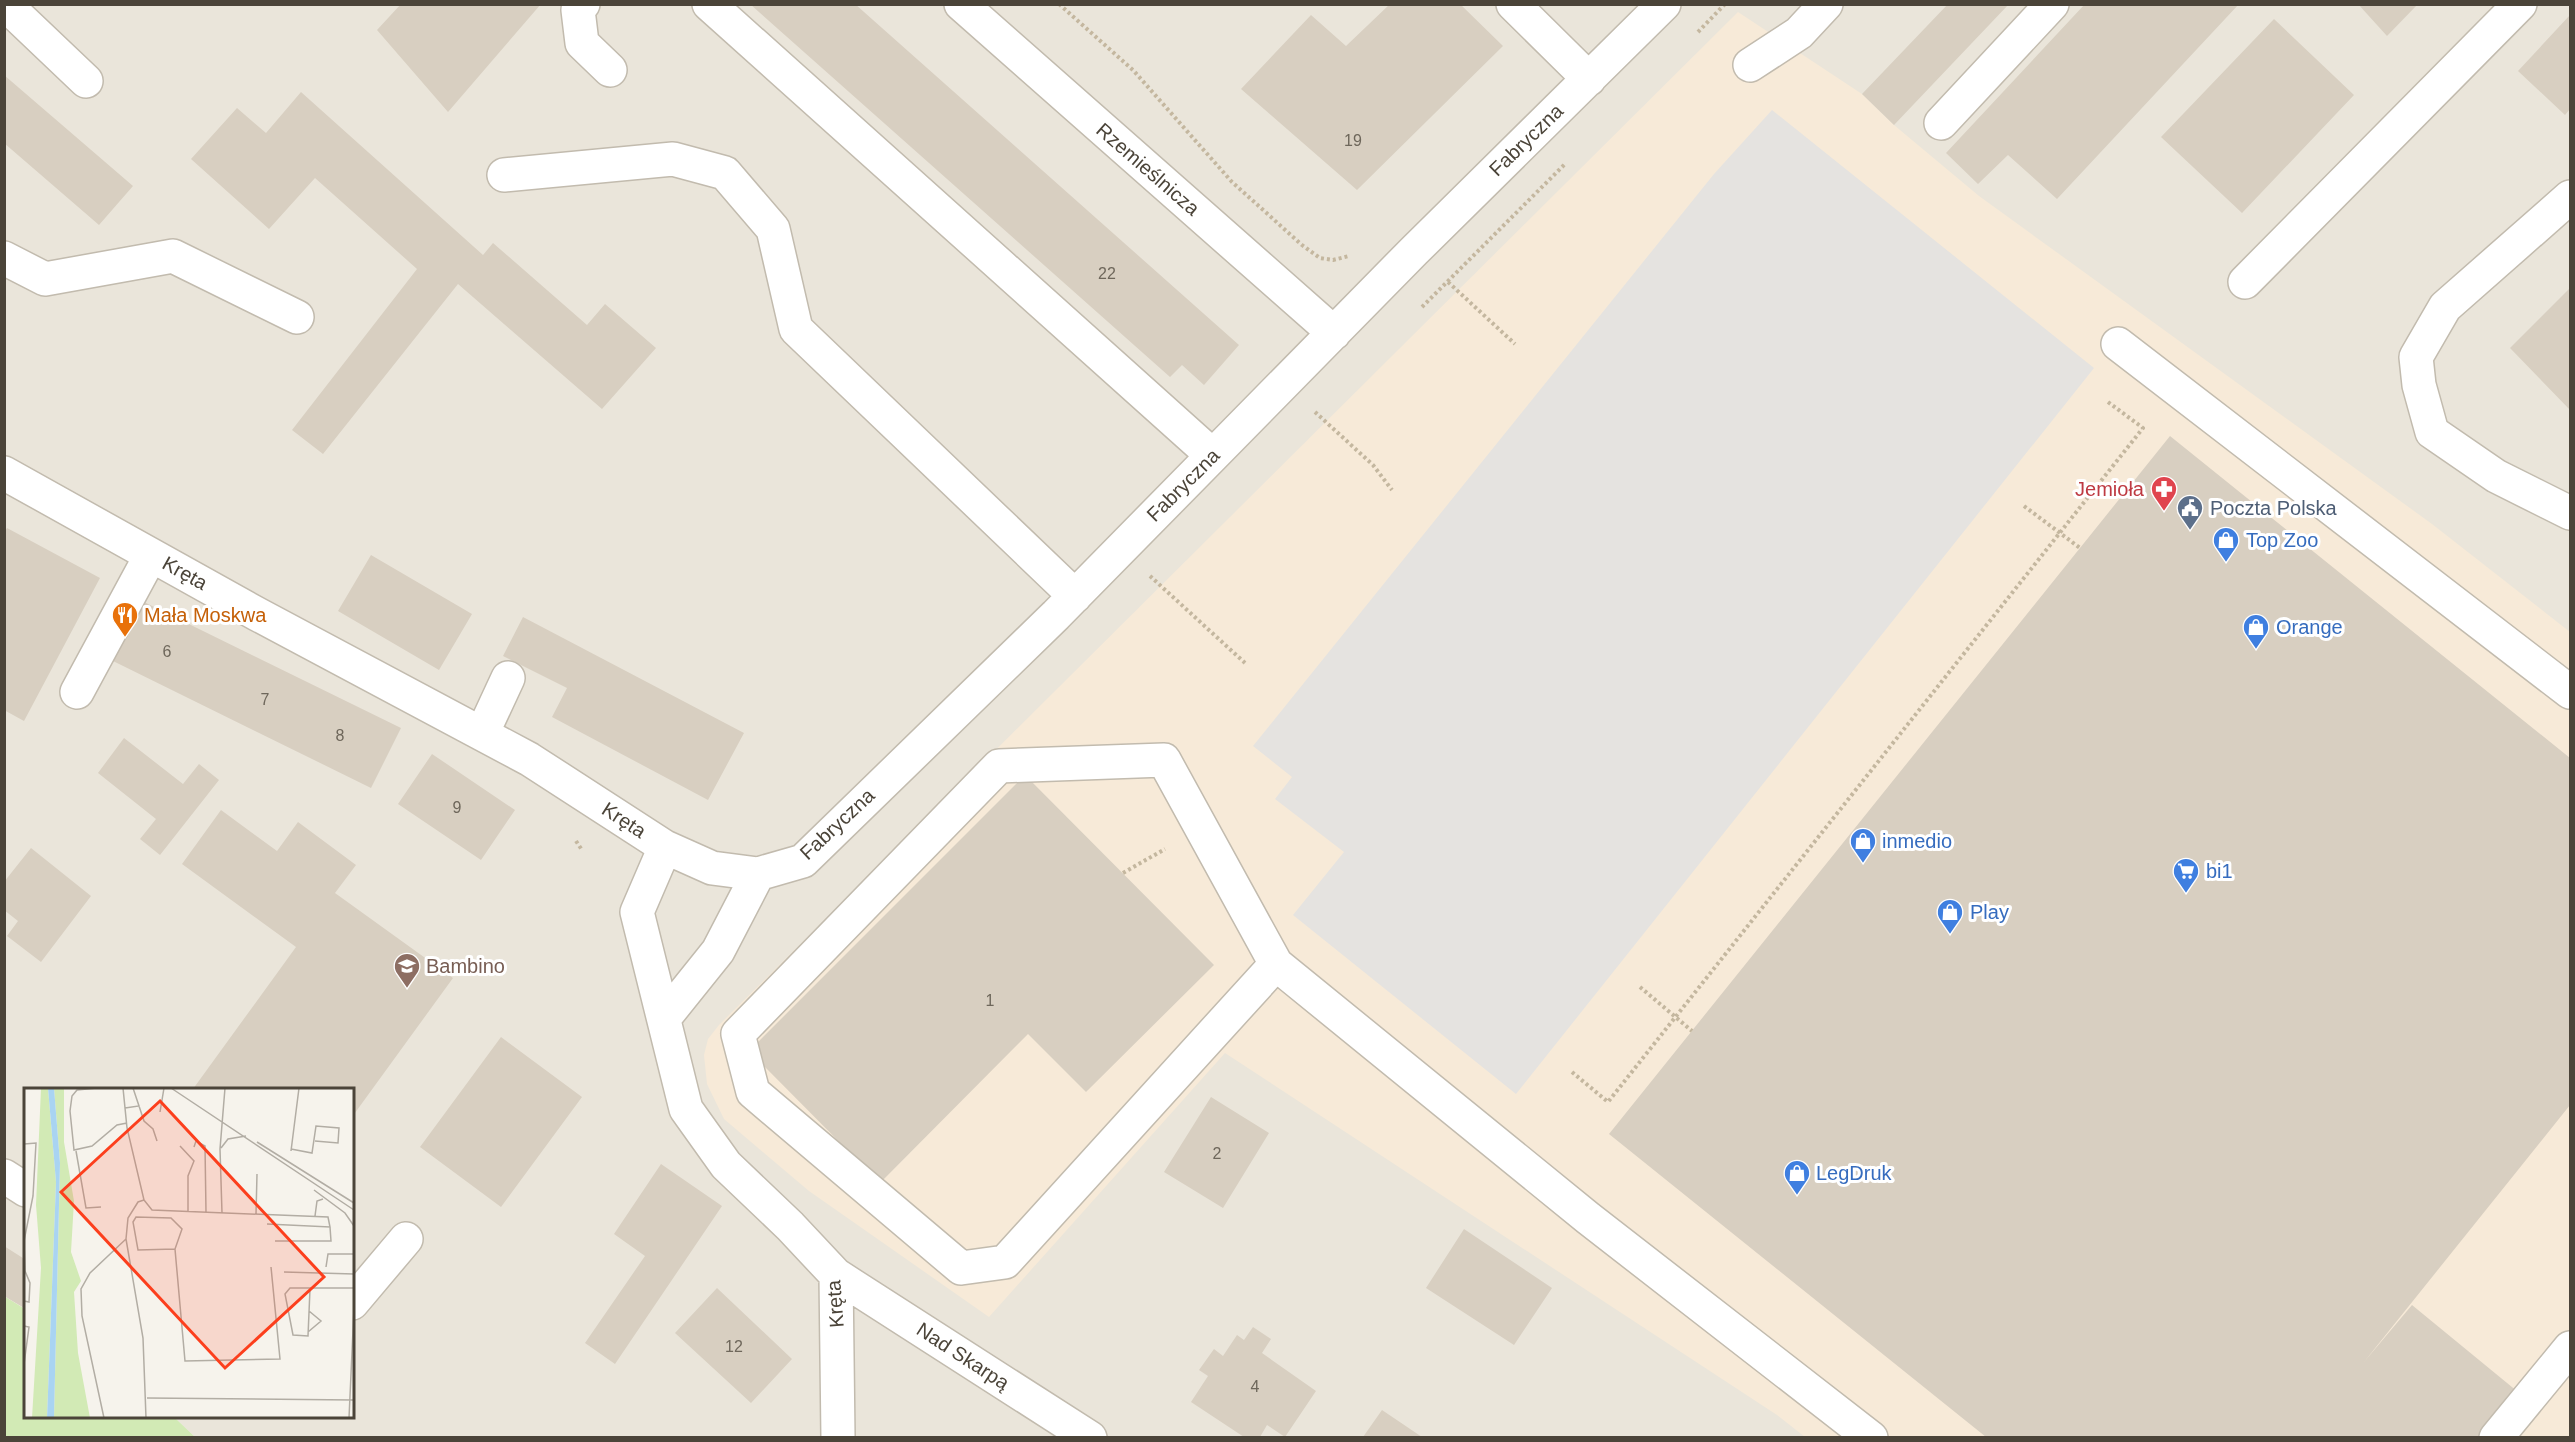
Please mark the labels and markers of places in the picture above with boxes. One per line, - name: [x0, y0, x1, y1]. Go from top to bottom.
- pharmacy icon: Jemioła: [2149, 474, 2179, 512]
- place label: Jemioła: [2075, 478, 2145, 500]
- public building icon: Poczta Polska: [2175, 493, 2205, 531]
- place label: Poczta Polska: [2210, 497, 2338, 519]
- shop icon: Top Zoo: [2211, 525, 2241, 563]
- place label: Top Zoo: [2246, 529, 2318, 551]
- restaurant icon: Mała Moskwa: [110, 600, 140, 638]
- place label: Mała Moskwa: [144, 604, 267, 626]
- shop icon: Orange: [2241, 612, 2271, 650]
- place label: Orange: [2276, 616, 2343, 638]
- shop icon: inmedio: [1848, 826, 1878, 864]
- place label: inmedio: [1882, 830, 1952, 852]
- supermarket icon: bi1: [2171, 856, 2201, 894]
- place label: bi1: [2206, 860, 2233, 882]
- shop icon: Play: [1935, 897, 1965, 935]
- place label: Play: [1970, 901, 2009, 923]
- school or university icon: Bambino: [392, 951, 422, 989]
- place label: Bambino: [426, 955, 505, 977]
- shop icon: LegDruk: [1782, 1158, 1812, 1196]
- place label: LegDruk: [1816, 1162, 1893, 1184]

